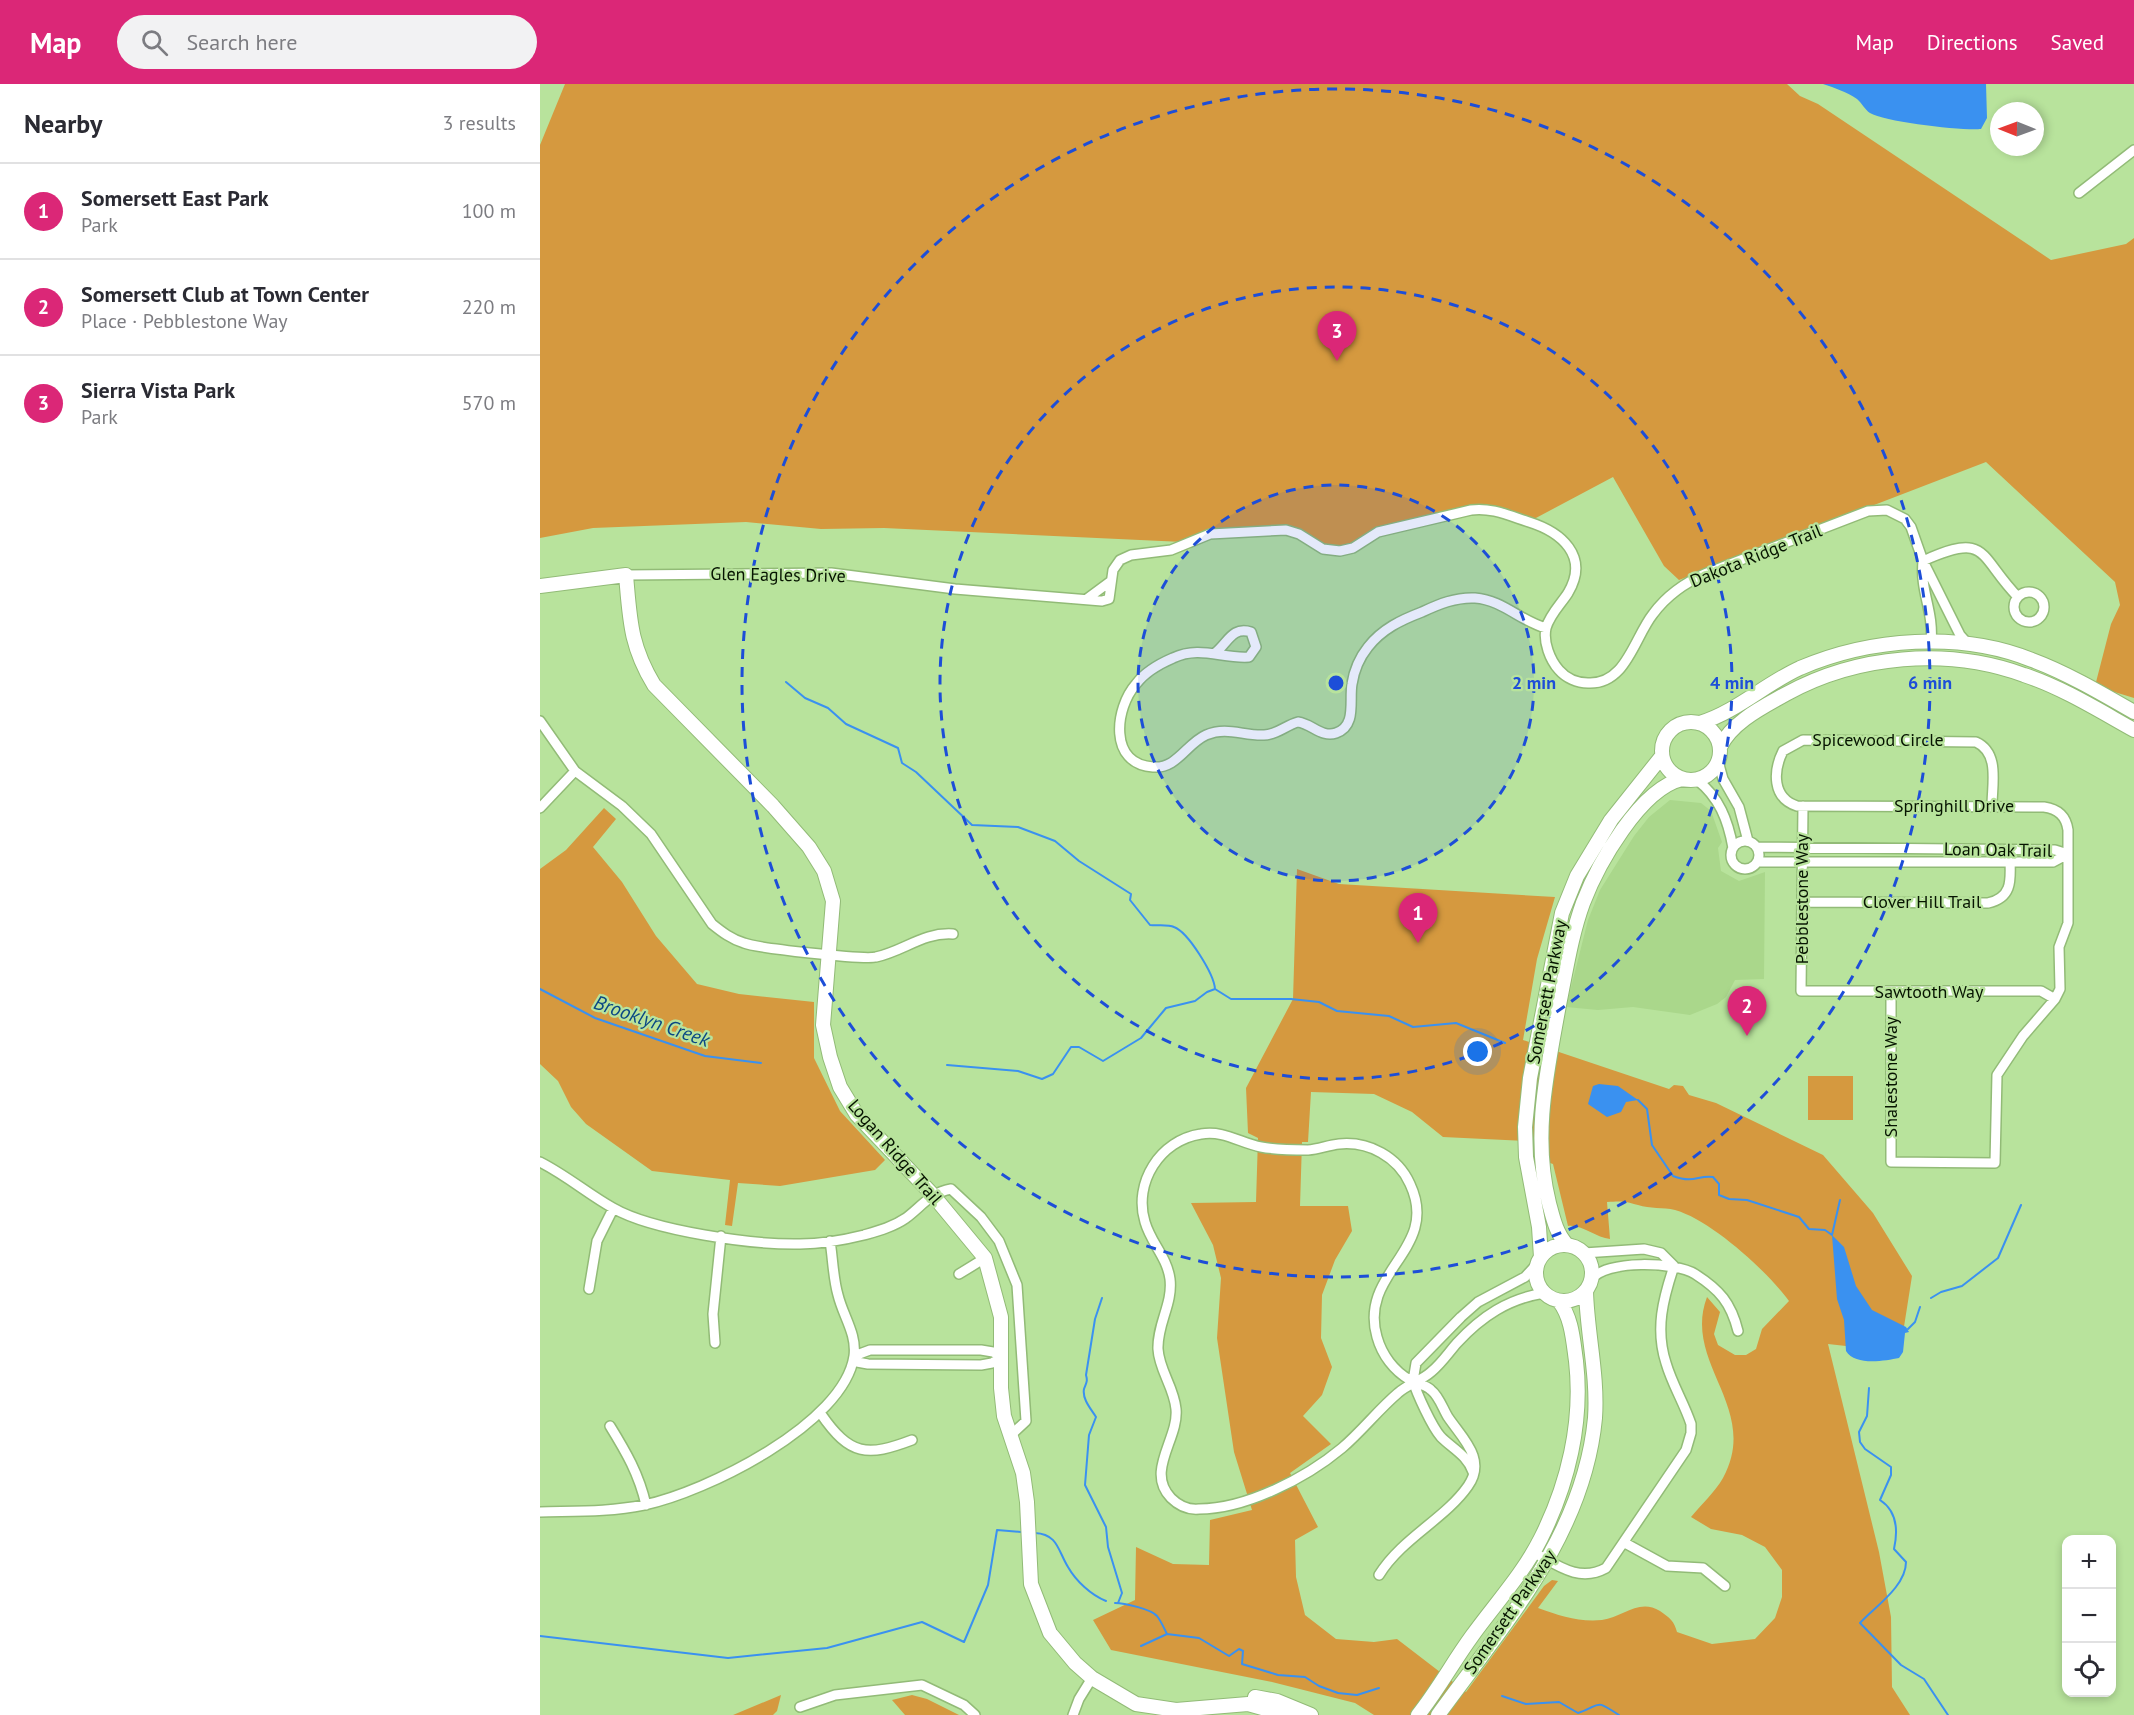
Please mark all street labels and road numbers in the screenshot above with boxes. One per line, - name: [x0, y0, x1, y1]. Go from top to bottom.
- street label: Dakota Ridge Trail: [1687, 518, 1826, 592]
- street label: Glen Eagles Drive: [710, 562, 846, 587]
- street label: Spicewood Circle: [1812, 728, 1944, 751]
- street label: Springhill Drive: [1894, 794, 2014, 817]
- street label: Pebblestone Way: [1790, 833, 1813, 964]
- street label: Loan Oak Trail: [1944, 837, 2053, 862]
- street label: Clover Hill Trail: [1863, 890, 1982, 913]
- street label: Somersett Parkway: [1521, 917, 1572, 1066]
- street label: Sawtooth Way: [1875, 980, 1984, 1003]
- street label: Shalestone Way: [1879, 1016, 1902, 1137]
- street label: Logan Ridge Trail: [843, 1094, 948, 1210]
- street label: Somersett Parkway: [1458, 1545, 1561, 1678]

